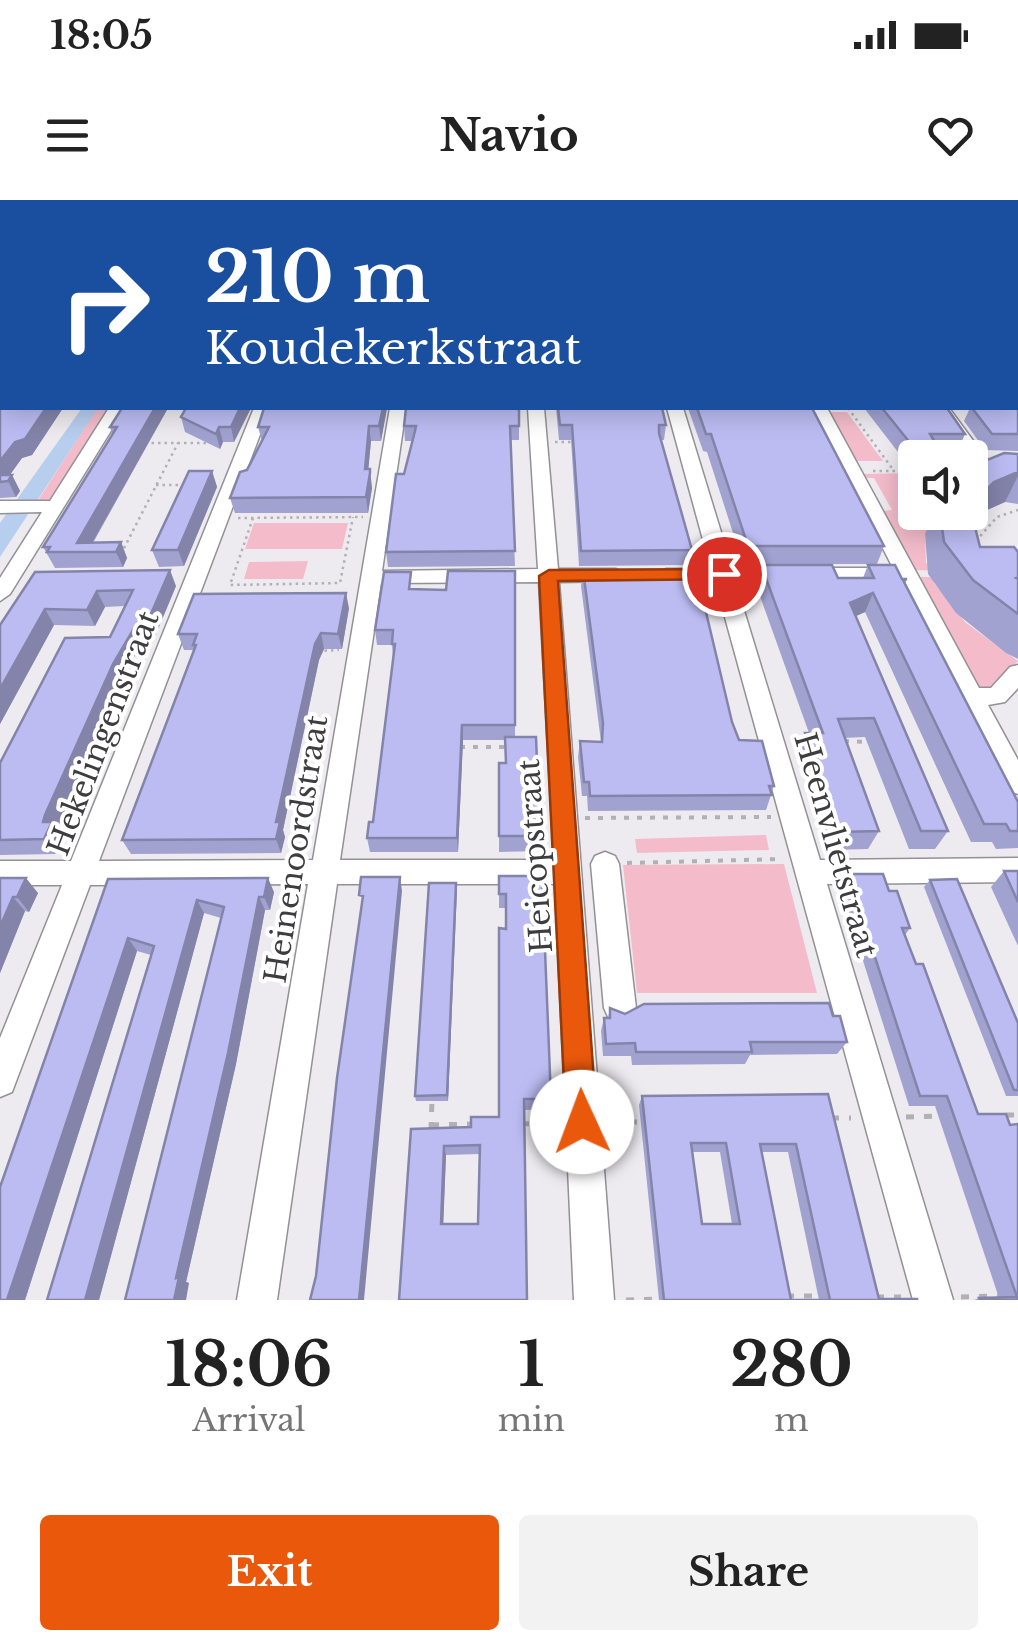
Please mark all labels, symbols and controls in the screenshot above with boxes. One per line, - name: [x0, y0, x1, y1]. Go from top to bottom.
- text: 18:05: [50, 12, 153, 59]
- text: Navio: [439, 107, 579, 163]
- icon: menu: [40, 108, 95, 163]
- icon: heart: [923, 108, 978, 163]
- text: 210 m: [205, 234, 430, 321]
- icon: right: [40, 240, 170, 370]
- text: Koudekerkstraat: [205, 320, 581, 376]
- map controls: [898, 440, 988, 530]
- button: sound: [898, 440, 988, 530]
- pin: [682, 532, 767, 617]
- icon: arrive: [697, 547, 752, 602]
- street label: Hekelingenstraat: [39, 605, 167, 860]
- street label: Heinenoordstraat: [257, 712, 336, 985]
- street label: Heenvlietstraat: [786, 728, 886, 962]
- street label: Heicopstraat: [510, 757, 560, 954]
- position arrow: [530, 1070, 634, 1174]
- text: 18:06: [165, 1328, 332, 1402]
- text: 1: [518, 1328, 544, 1402]
- text: 280: [730, 1328, 853, 1402]
- text: Arrival: [192, 1400, 305, 1440]
- text: min: [498, 1400, 565, 1440]
- text: m: [774, 1400, 809, 1440]
- button: Exit: [40, 1515, 499, 1630]
- button: Share: [519, 1515, 978, 1630]

